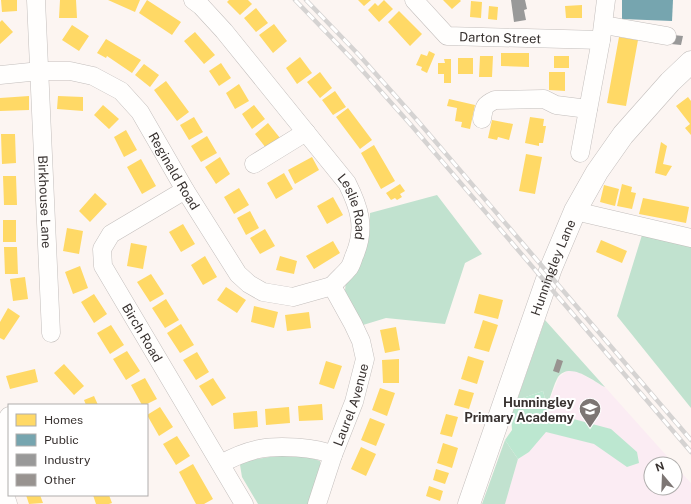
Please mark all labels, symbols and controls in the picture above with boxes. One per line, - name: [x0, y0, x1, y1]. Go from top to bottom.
- street label: Darton Street: [459, 29, 541, 46]
- street label: Reginald Road: [146, 129, 203, 212]
- street label: Birkhouse Lane: [35, 155, 55, 249]
- street label: Leslie Road: [335, 170, 368, 241]
- street label: Hunningley Lane: [528, 217, 578, 318]
- street label: Birch Road: [119, 301, 166, 365]
- street label: Laurel Avenue: [330, 362, 371, 448]
- place label: Hunningley Primary Academy: [464, 395, 575, 425]
- school or university icon: Hunningley Primary Academy: [577, 396, 603, 429]
- legend: [8, 404, 148, 496]
- text: Homes: [44, 413, 83, 427]
- text: Public: [44, 433, 79, 447]
- text: Industry: [44, 453, 91, 467]
- north arrow: [643, 456, 683, 496]
- text: N: [654, 459, 666, 474]
- text: Other: [44, 473, 76, 487]

